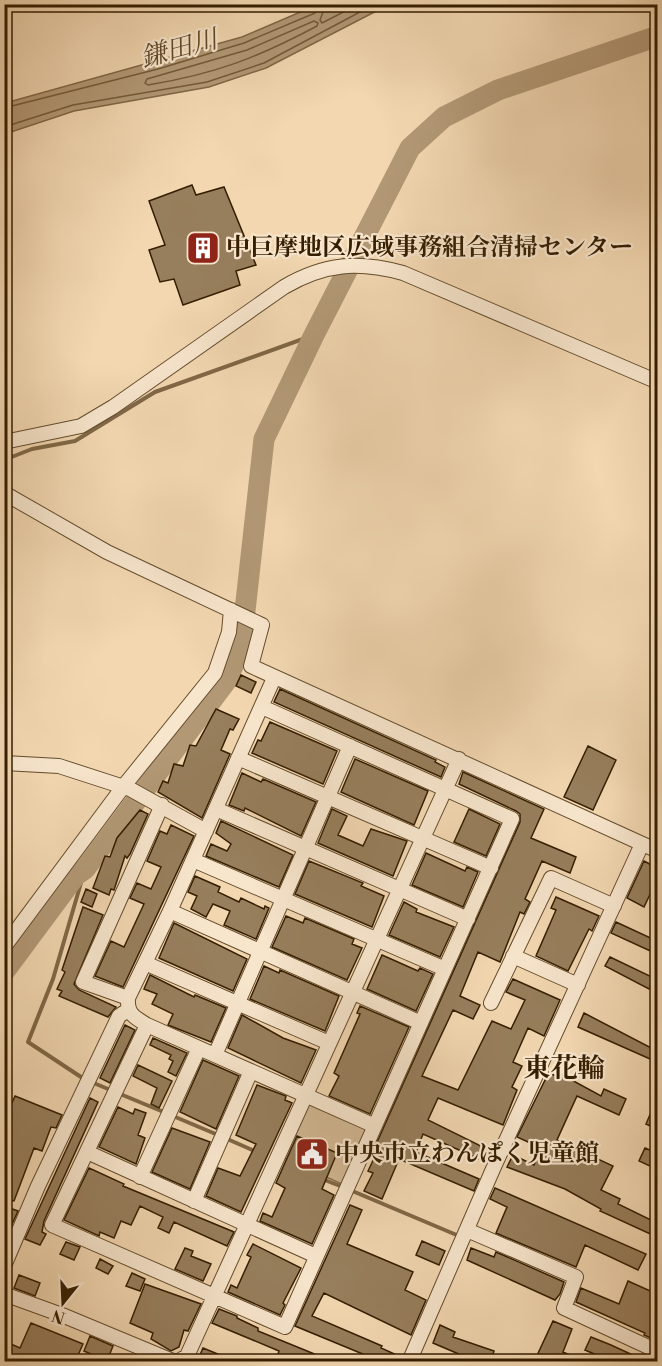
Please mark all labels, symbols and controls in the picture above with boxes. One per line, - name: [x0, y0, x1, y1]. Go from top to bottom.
- water label: 鎌田川: [137, 23, 224, 75]
- building icon: 中巨摩地区広域事務組合清掃センター: [185, 230, 221, 266]
- place label: 中巨摩地区広域事務組合清掃センター: [226, 233, 633, 263]
- district label: 東花輪: [524, 1052, 605, 1086]
- public building icon: 中央市立わんぱく児童館: [294, 1136, 330, 1172]
- place label: 中央市立わんぱく児童館: [335, 1139, 599, 1169]
- north arrow: [33, 1273, 93, 1333]
- text: N: [49, 1305, 68, 1328]

